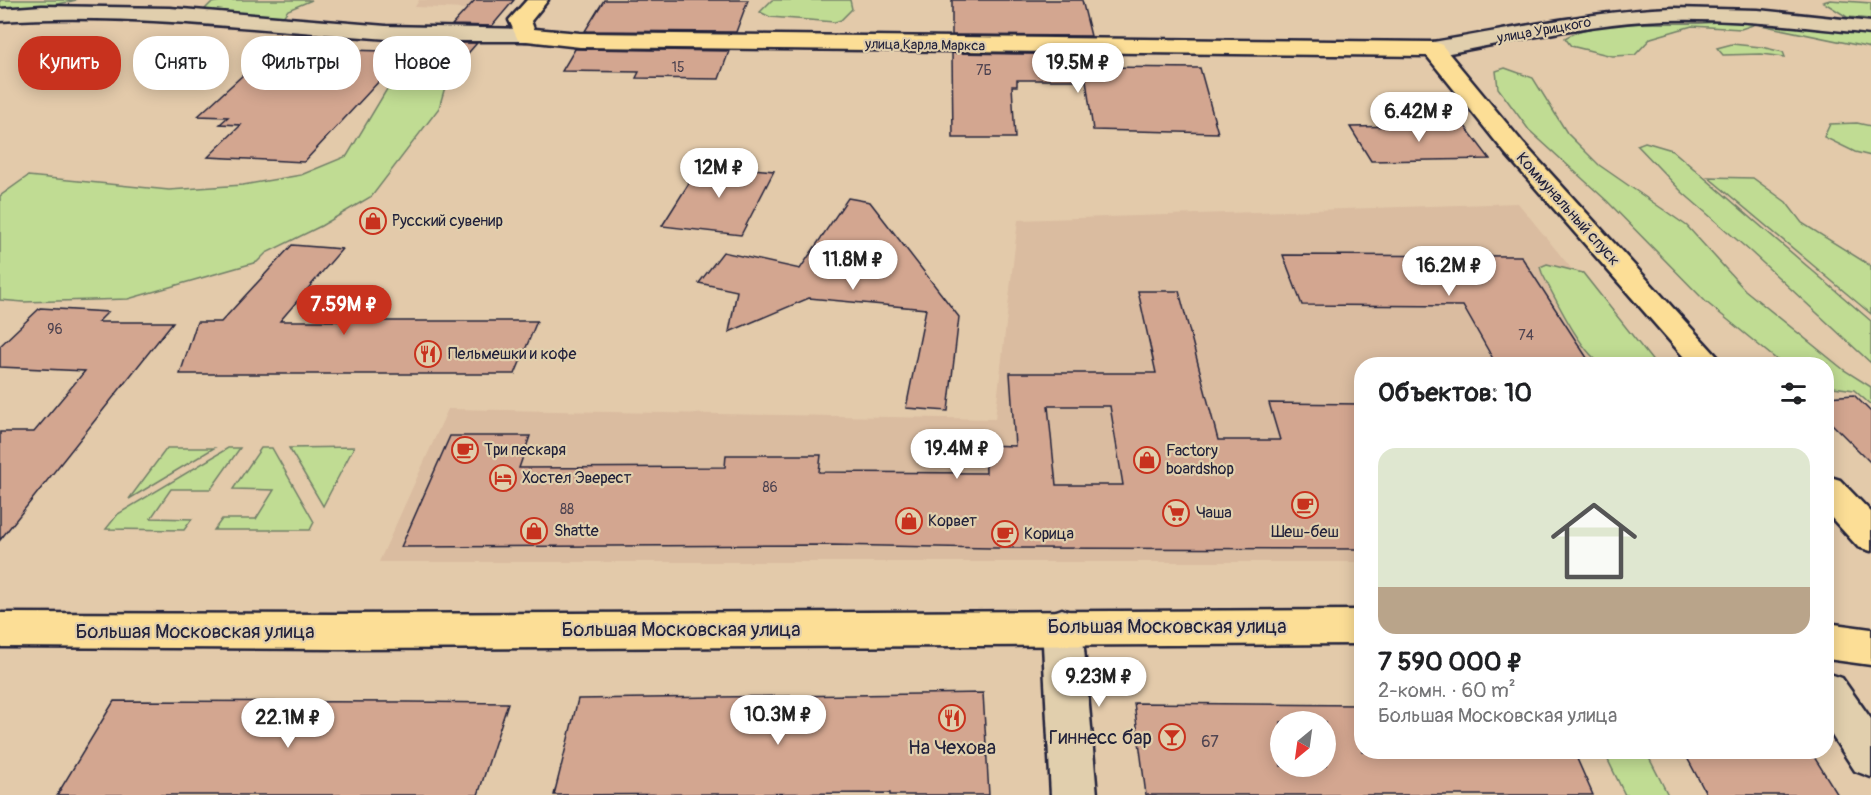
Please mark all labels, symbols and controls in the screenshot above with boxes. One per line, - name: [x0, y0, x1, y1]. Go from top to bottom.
- street label: улица Урицкого: [1495, 13, 1593, 47]
- street label: улица Карла Маркса: [864, 35, 985, 55]
- chip: Купить: [18, 36, 121, 90]
- chip: Снять: [133, 36, 229, 90]
- chip: Фильтры: [241, 36, 361, 90]
- chip: Новое: [373, 36, 471, 90]
- pin: 19.5M ₽: [1023, 43, 1133, 94]
- text: 19.5M ₽: [1046, 50, 1110, 75]
- house number: 15: [671, 59, 685, 76]
- house number: 7Б: [976, 62, 992, 79]
- pin: 6.42M ₽: [1364, 92, 1474, 143]
- text: 6.42M ₽: [1384, 99, 1454, 124]
- pin: 12M ₽: [677, 148, 761, 199]
- street label: Коммунальный спуск: [1512, 148, 1624, 270]
- text: 12M ₽: [694, 155, 744, 180]
- shop icon: Русский сувенир: [358, 206, 388, 236]
- place label: Русский сувенир: [392, 211, 503, 231]
- pin: 11.8M ₽: [798, 240, 908, 291]
- pin: 16.2M ₽: [1394, 246, 1504, 297]
- text: 11.8M ₽: [823, 247, 883, 272]
- text: 16.2M ₽: [1416, 253, 1482, 278]
- pin: 7.59M ₽: [289, 285, 399, 336]
- text: 7.59M ₽: [311, 292, 377, 317]
- house number: 96: [47, 321, 63, 338]
- house number: 74: [1518, 327, 1534, 344]
- restaurant icon: Пельмешки и кофе: [413, 339, 443, 369]
- place label: Пельмешки и кофе: [448, 344, 577, 364]
- text: Объектов: 10: [1378, 377, 1532, 409]
- icon: filters: [1777, 377, 1810, 410]
- pin: 19.4M ₽: [902, 429, 1012, 480]
- cafe icon: Три пескаря: [450, 435, 480, 465]
- text: 19.4M ₽: [925, 436, 989, 461]
- place label: Три пескаря: [484, 440, 566, 460]
- place label: Factory boardshop: [1166, 441, 1234, 479]
- shop icon: Factory boardshop: [1132, 445, 1162, 475]
- hotel icon: Хостел Эверест: [488, 463, 518, 493]
- place label: Хостел Эверест: [522, 468, 631, 488]
- house number: 86: [762, 479, 778, 496]
- icon: home: [1540, 487, 1648, 595]
- cafe icon: Шеш-беш: [1290, 490, 1320, 520]
- supermarket icon: Чаша: [1161, 498, 1191, 528]
- house number: 88: [560, 501, 574, 518]
- place label: Чаша: [1196, 503, 1232, 523]
- shop icon: Корвет: [894, 506, 924, 536]
- place label: Корвет: [928, 511, 977, 531]
- shop icon: Shatte: [519, 516, 549, 546]
- cafe icon: Корица: [990, 519, 1020, 549]
- place label: Shatte: [554, 521, 599, 541]
- place label: Шеш-беш: [1271, 522, 1339, 542]
- place label: Корица: [1024, 524, 1074, 544]
- street label: Большая Московская улица: [1047, 614, 1287, 639]
- street label: Большая Московская улица: [561, 617, 801, 642]
- street label: Большая Московская улица: [75, 619, 315, 644]
- text: 7 590 000 ₽: [1378, 646, 1523, 678]
- pin: 9.23M ₽: [1044, 657, 1154, 708]
- text: 9.23M ₽: [1065, 664, 1133, 689]
- text: 2-комн. · 60 m²: [1378, 678, 1516, 703]
- pin: 10.3M ₽: [723, 695, 833, 746]
- pin: 22.1M ₽: [233, 698, 343, 749]
- text: 10.3M ₽: [744, 702, 812, 727]
- restaurant icon: На Чехова: [937, 703, 967, 733]
- text: Большая Московская улица: [1378, 703, 1617, 728]
- text: 22.1M ₽: [255, 705, 321, 730]
- north arrow: [1270, 711, 1336, 777]
- map controls: [1270, 711, 1336, 777]
- bar icon: Гиннесс бар: [1157, 722, 1187, 752]
- place label: Гиннесс бар: [1049, 725, 1152, 750]
- house number: 67: [1201, 732, 1219, 752]
- place label: На Чехова: [908, 735, 996, 760]

